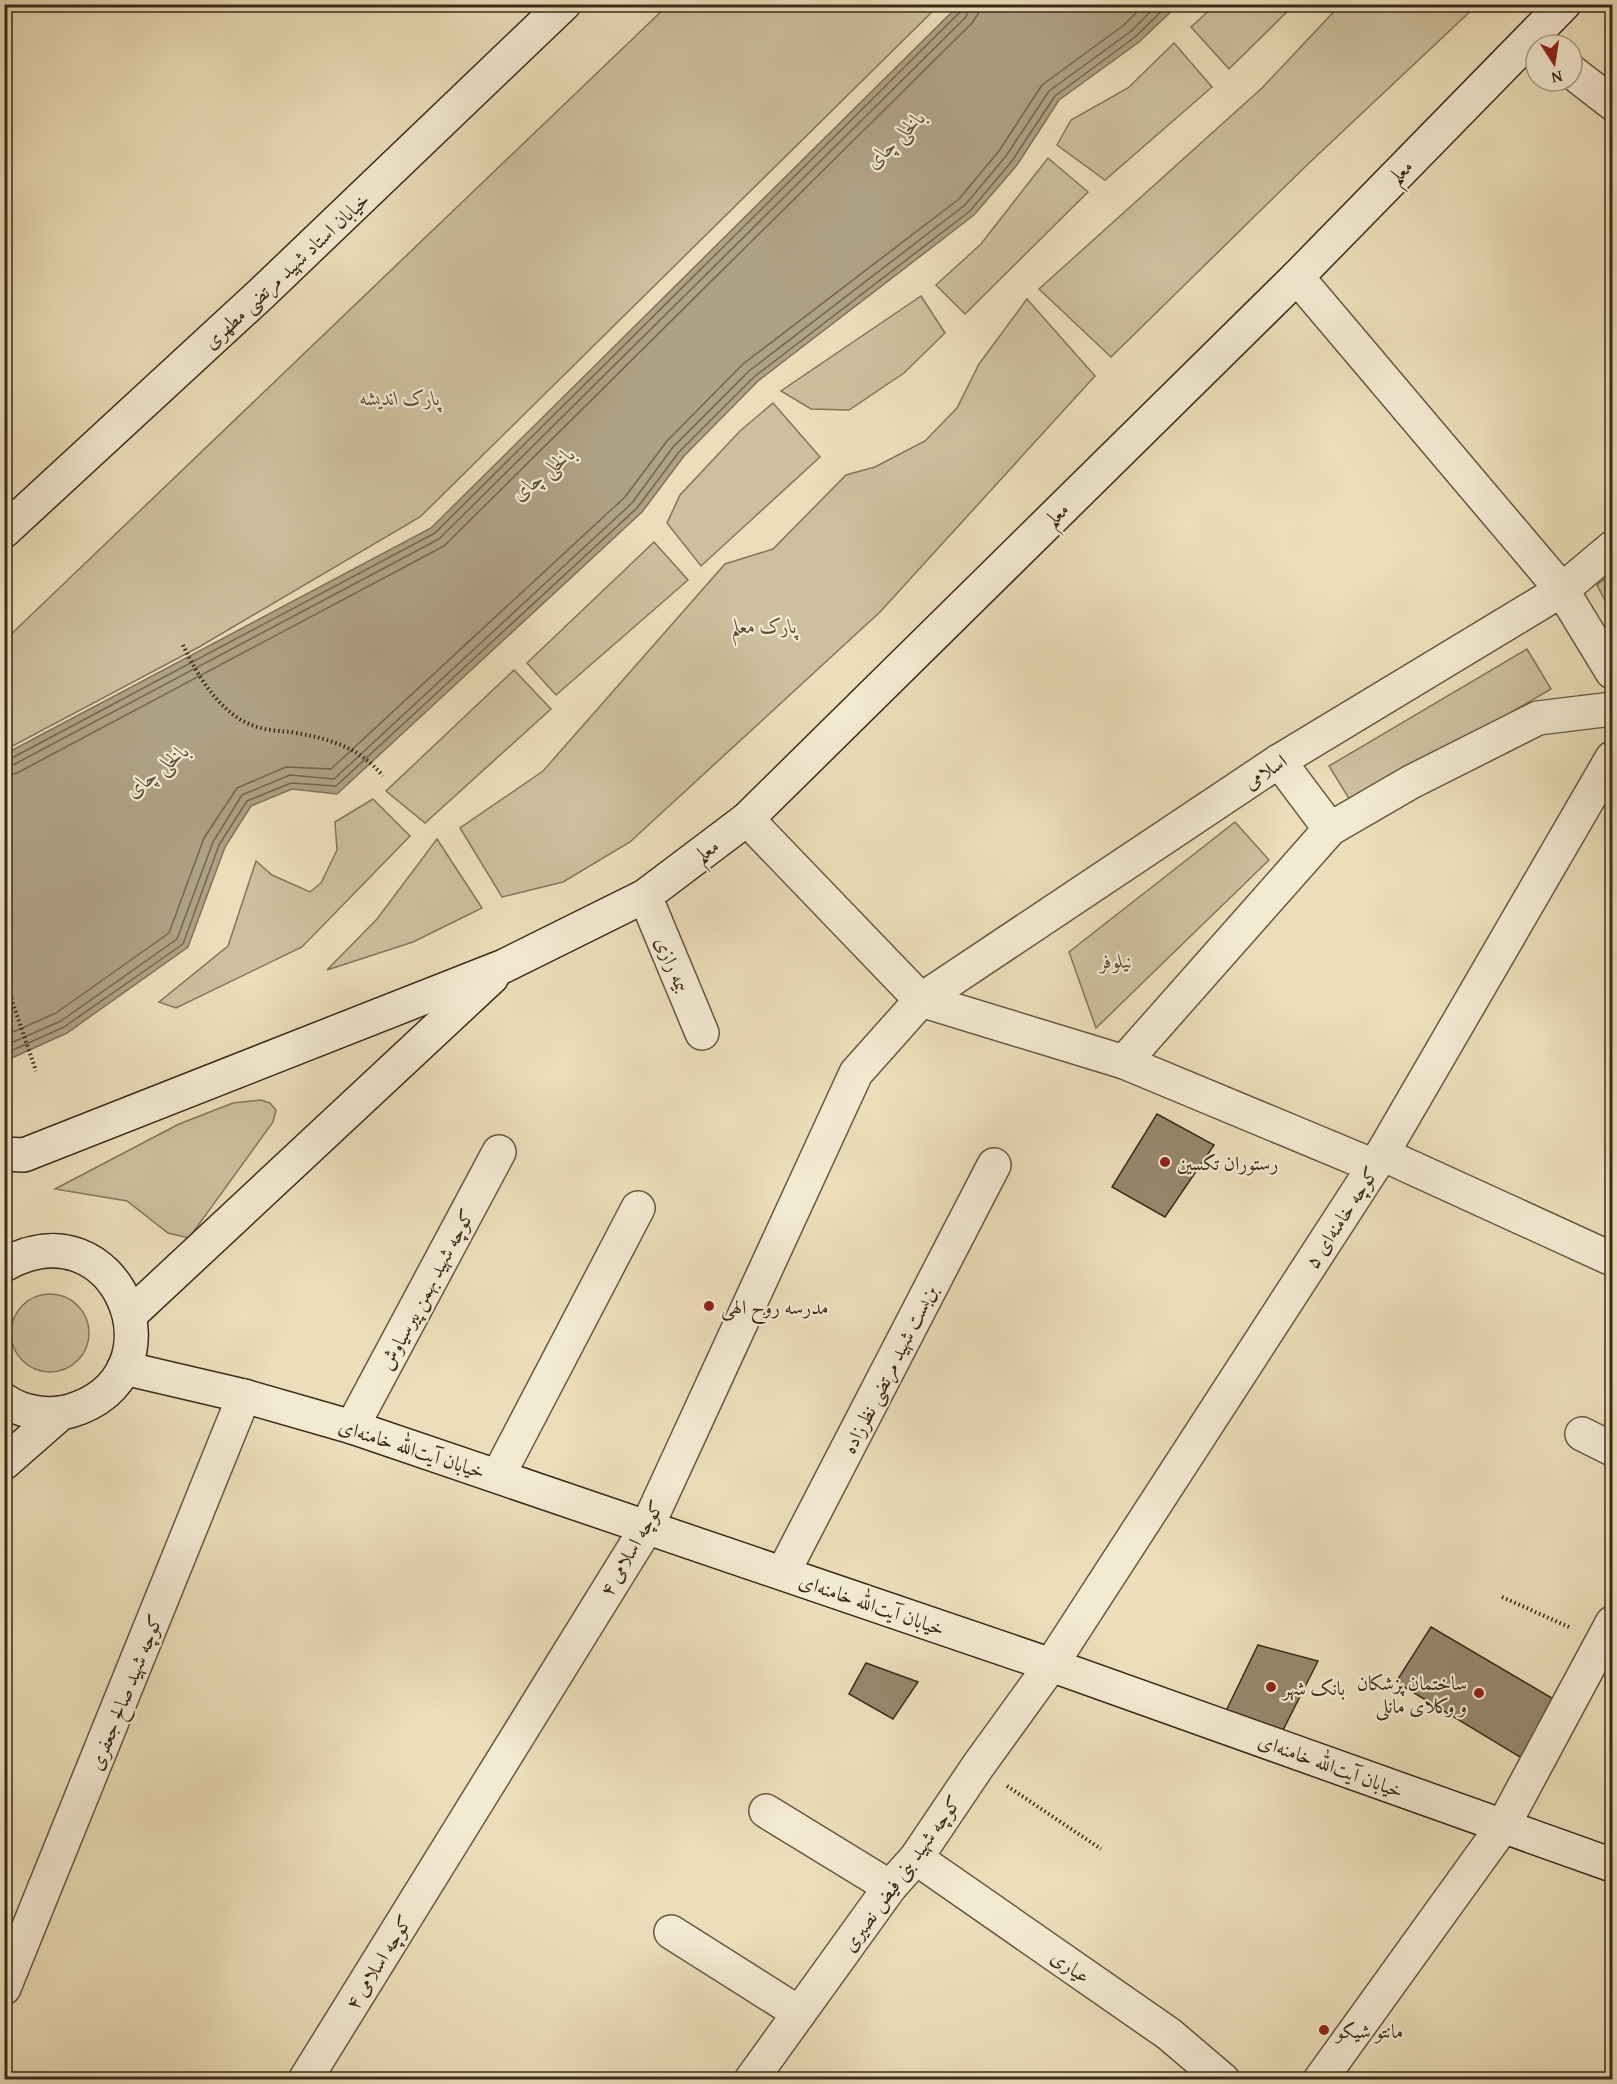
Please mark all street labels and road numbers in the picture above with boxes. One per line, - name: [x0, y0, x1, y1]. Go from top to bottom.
- street label: معلم: [1381, 152, 1424, 195]
- street label: خیابان استاد شهید مرتضی مطهری: [196, 185, 376, 356]
- street label: معلم: [1037, 495, 1080, 538]
- street label: اسلامی: [1237, 746, 1293, 796]
- street label: معلم: [687, 831, 729, 875]
- street label: بیمه رازی: [648, 932, 698, 997]
- street label: کوچه خامنه‌ای ۵: [1297, 1160, 1385, 1274]
- street label: کوچه شهید بهمن پیرسیاوش: [371, 1203, 482, 1375]
- street label: بن‌بست شهید مرتضی نظرزاده: [834, 1279, 945, 1459]
- street label: خیابان آیت‌الله خامنه‌ای: [335, 1411, 489, 1485]
- street label: کوچه اسلامی ۴: [592, 1494, 670, 1602]
- street label: خیابان آیت‌الله خامنه‌ای: [795, 1565, 949, 1643]
- street label: کوچه شهید صالح جعفری: [80, 1610, 172, 1776]
- street label: خیابان آیت‌الله خامنه‌ای: [1254, 1725, 1408, 1805]
- street label: کوچه شهید بنی فیض نصیری: [834, 1789, 968, 1957]
- street label: کوچه اسلامی ۴: [337, 1909, 419, 2015]
- street label: عیاری: [1045, 1942, 1097, 1990]

